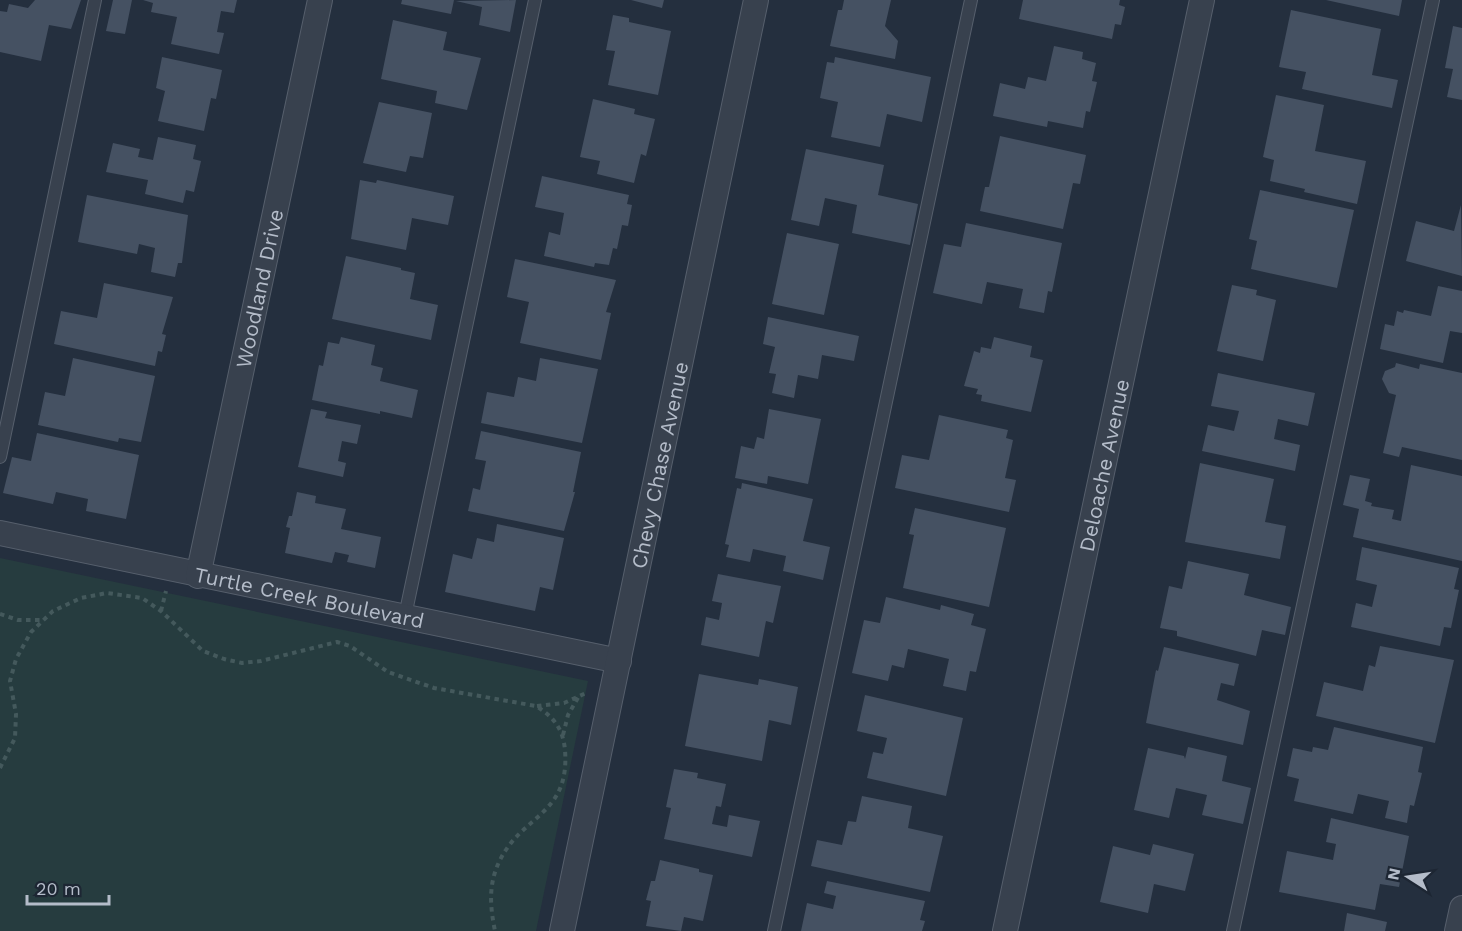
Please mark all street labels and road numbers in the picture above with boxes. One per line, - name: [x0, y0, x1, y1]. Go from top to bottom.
- street label: Woodland Drive: [230, 207, 288, 370]
- street label: Chevy Chase Avenue: [625, 359, 693, 571]
- street label: Deloache Avenue: [1073, 377, 1134, 554]
- street label: Turtle Creek Boulevard: [192, 561, 426, 633]

